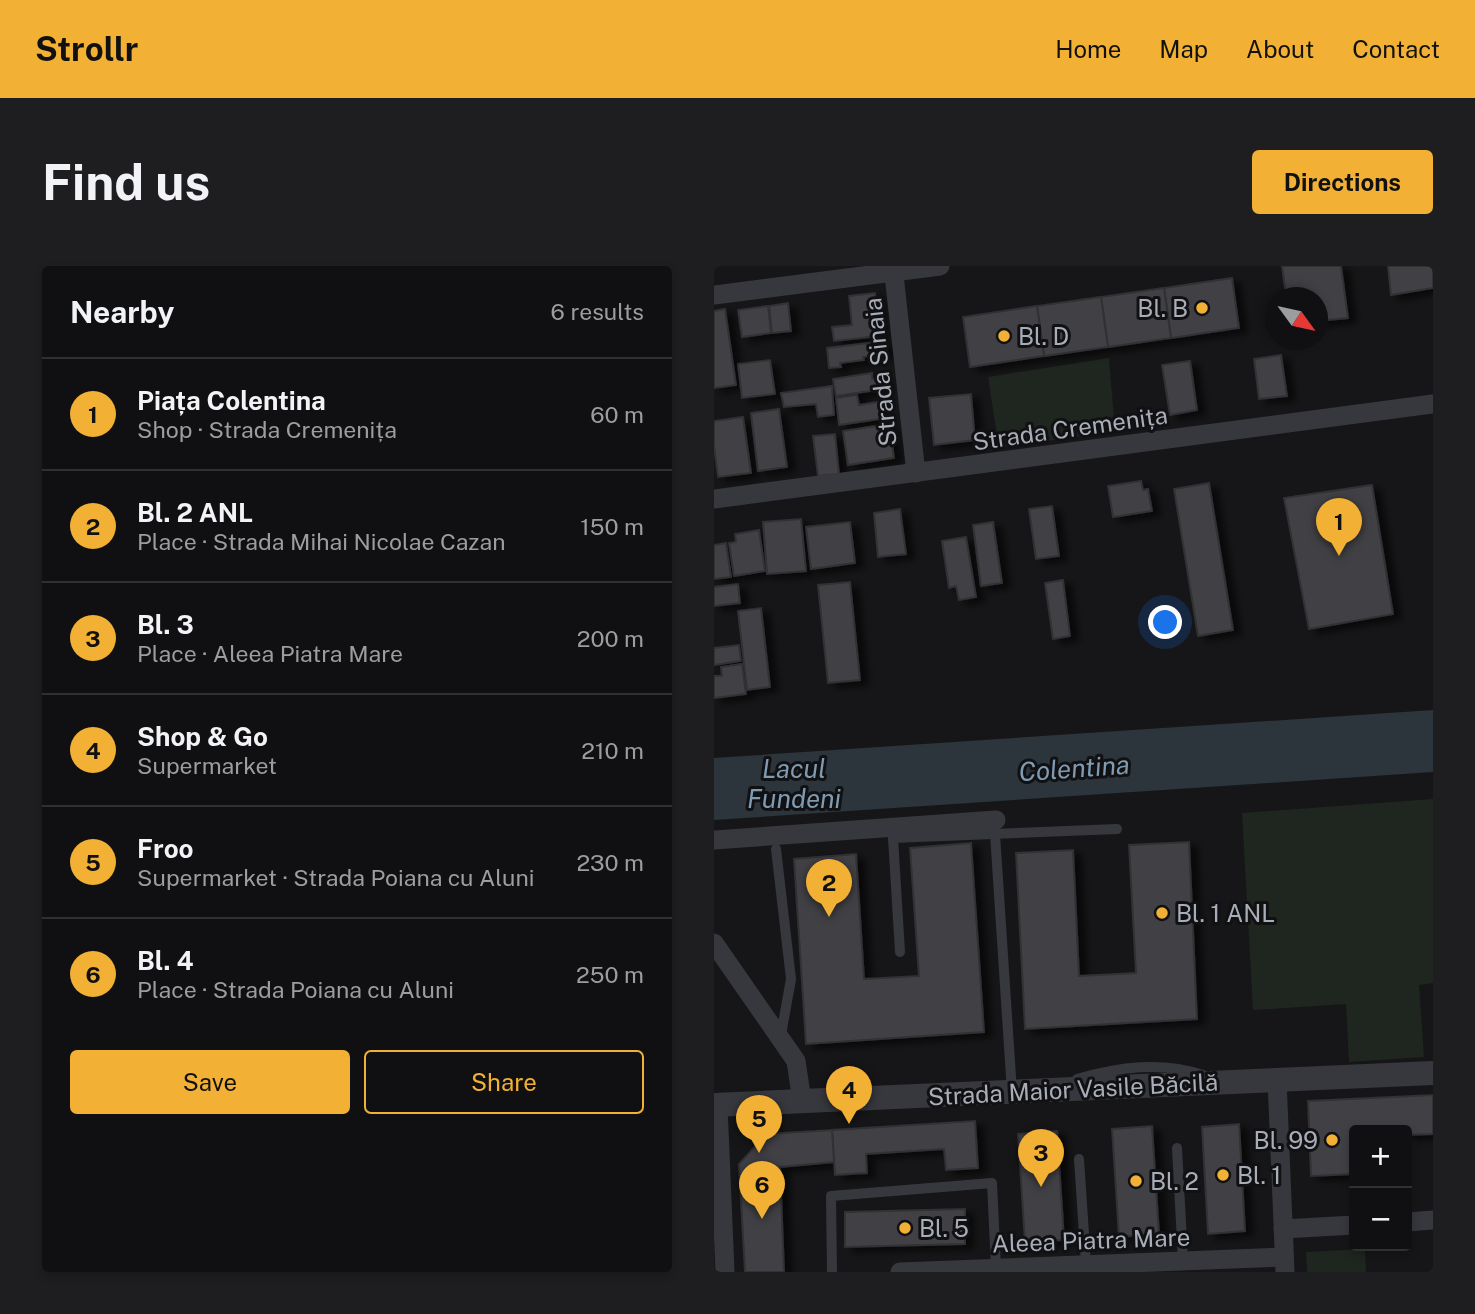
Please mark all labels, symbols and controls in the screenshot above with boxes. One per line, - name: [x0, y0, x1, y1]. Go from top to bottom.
- text: Strollr: [35, 30, 138, 68]
- text: Home: [1055, 35, 1121, 63]
- text: Map: [1159, 35, 1208, 63]
- text: About: [1246, 35, 1314, 63]
- text: Contact: [1352, 35, 1440, 63]
- button: Directions: [1252, 150, 1433, 214]
- text: Find us: [42, 153, 210, 211]
- north arrow: [1265, 287, 1328, 350]
- text: Nearby: [70, 294, 174, 330]
- place label: Bl. B: [1137, 294, 1188, 322]
- street label: Strada Sinaia: [858, 296, 902, 448]
- text: 6 results: [551, 298, 644, 325]
- marker: Bl. B: [1194, 300, 1210, 316]
- place label: Bl. D: [1018, 322, 1069, 350]
- marker: Bl. D: [996, 328, 1012, 344]
- text: Piața Colentina: [137, 385, 326, 416]
- street label: Strada Cremenița: [971, 400, 1169, 456]
- text: 1: [88, 401, 98, 428]
- text: 60 m: [590, 401, 644, 428]
- text: Shop · Strada Cremenița: [137, 416, 397, 443]
- text: Bl. 2 ANL: [137, 497, 253, 528]
- pin: 1: [1316, 498, 1362, 556]
- text: 2: [86, 513, 100, 540]
- text: 150 m: [580, 513, 644, 540]
- text: Place · Strada Mihai Nicolae Cazan: [137, 528, 506, 555]
- your location: [1148, 605, 1182, 639]
- text: Bl. 3: [137, 609, 194, 640]
- text: 3: [85, 625, 101, 652]
- text: 200 m: [577, 625, 644, 652]
- text: Place · Aleea Piatra Mare: [137, 640, 403, 667]
- text: Shop & Go: [137, 721, 268, 752]
- text: 4: [85, 737, 101, 764]
- text: 210 m: [581, 737, 644, 764]
- water label: Colentina: [1017, 749, 1131, 787]
- text: Supermarket: [137, 752, 277, 779]
- water label: Lacul Fundeni: [747, 753, 842, 814]
- text: Froo: [137, 833, 194, 864]
- text: 5: [85, 849, 101, 876]
- text: 230 m: [576, 849, 644, 876]
- pin: 2: [806, 859, 852, 917]
- text: Supermarket · Strada Poiana cu Aluni: [137, 864, 534, 891]
- place label: Bl. 1 ANL: [1176, 899, 1275, 927]
- marker: Bl. 1 ANL: [1154, 905, 1170, 921]
- text: Bl. 4: [137, 945, 193, 976]
- text: 6: [85, 961, 101, 988]
- text: 250 m: [576, 961, 644, 988]
- text: Place · Strada Poiana cu Aluni: [137, 976, 454, 1003]
- button: Save: [70, 1050, 350, 1114]
- button: Share: [364, 1050, 644, 1114]
- pin: 4: [826, 1066, 872, 1124]
- street label: Strada Maior Vasile Băcilă: [927, 1067, 1219, 1111]
- pin: 5: [736, 1095, 782, 1153]
- map controls: [1349, 1125, 1412, 1251]
- button: +: [1349, 1125, 1412, 1188]
- place label: Bl. 99: [1254, 1126, 1318, 1154]
- pin: 3: [1018, 1129, 1064, 1187]
- marker: Bl. 99: [1324, 1132, 1340, 1148]
- pin: 6: [739, 1161, 785, 1219]
- place label: Bl. 1: [1237, 1161, 1281, 1189]
- place label: Bl. 2: [1150, 1167, 1199, 1195]
- marker: Bl. 1: [1215, 1167, 1231, 1183]
- marker: Bl. 2: [1128, 1173, 1144, 1189]
- button: −: [1349, 1188, 1412, 1251]
- place label: Bl. 5: [919, 1214, 969, 1242]
- marker: Bl. 5: [897, 1220, 913, 1236]
- street label: Aleea Piatra Mare: [991, 1223, 1191, 1257]

